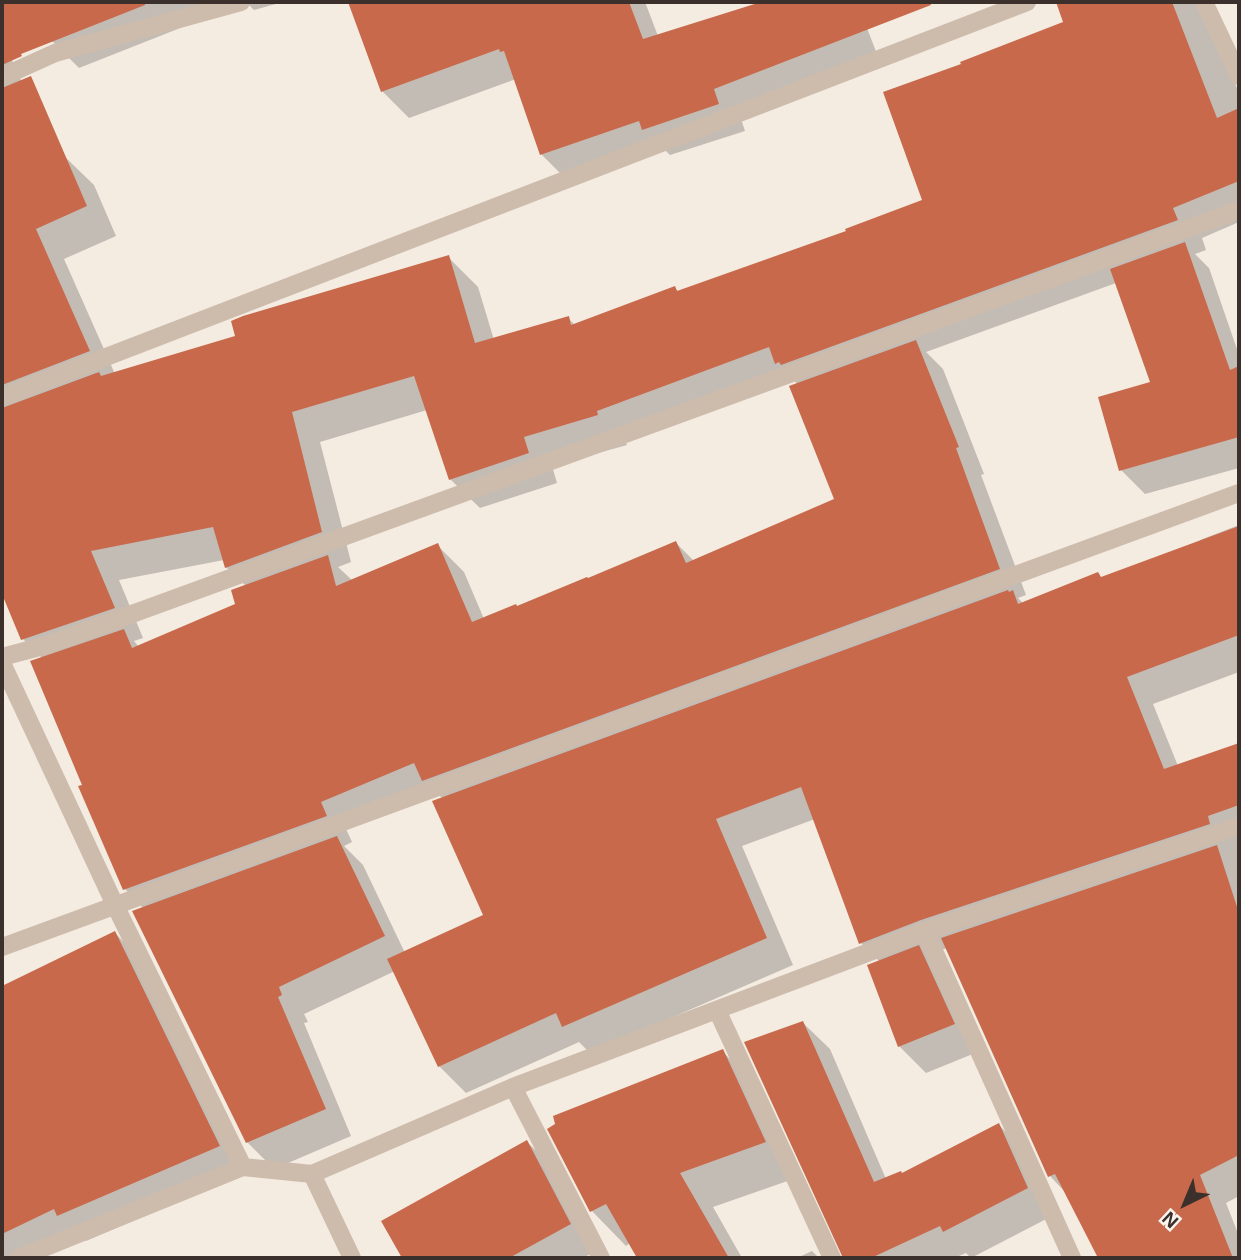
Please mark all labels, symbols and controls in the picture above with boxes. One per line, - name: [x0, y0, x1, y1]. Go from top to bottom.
- north arrow: [1150, 1169, 1220, 1239]
- text: N: [1158, 1207, 1183, 1232]

